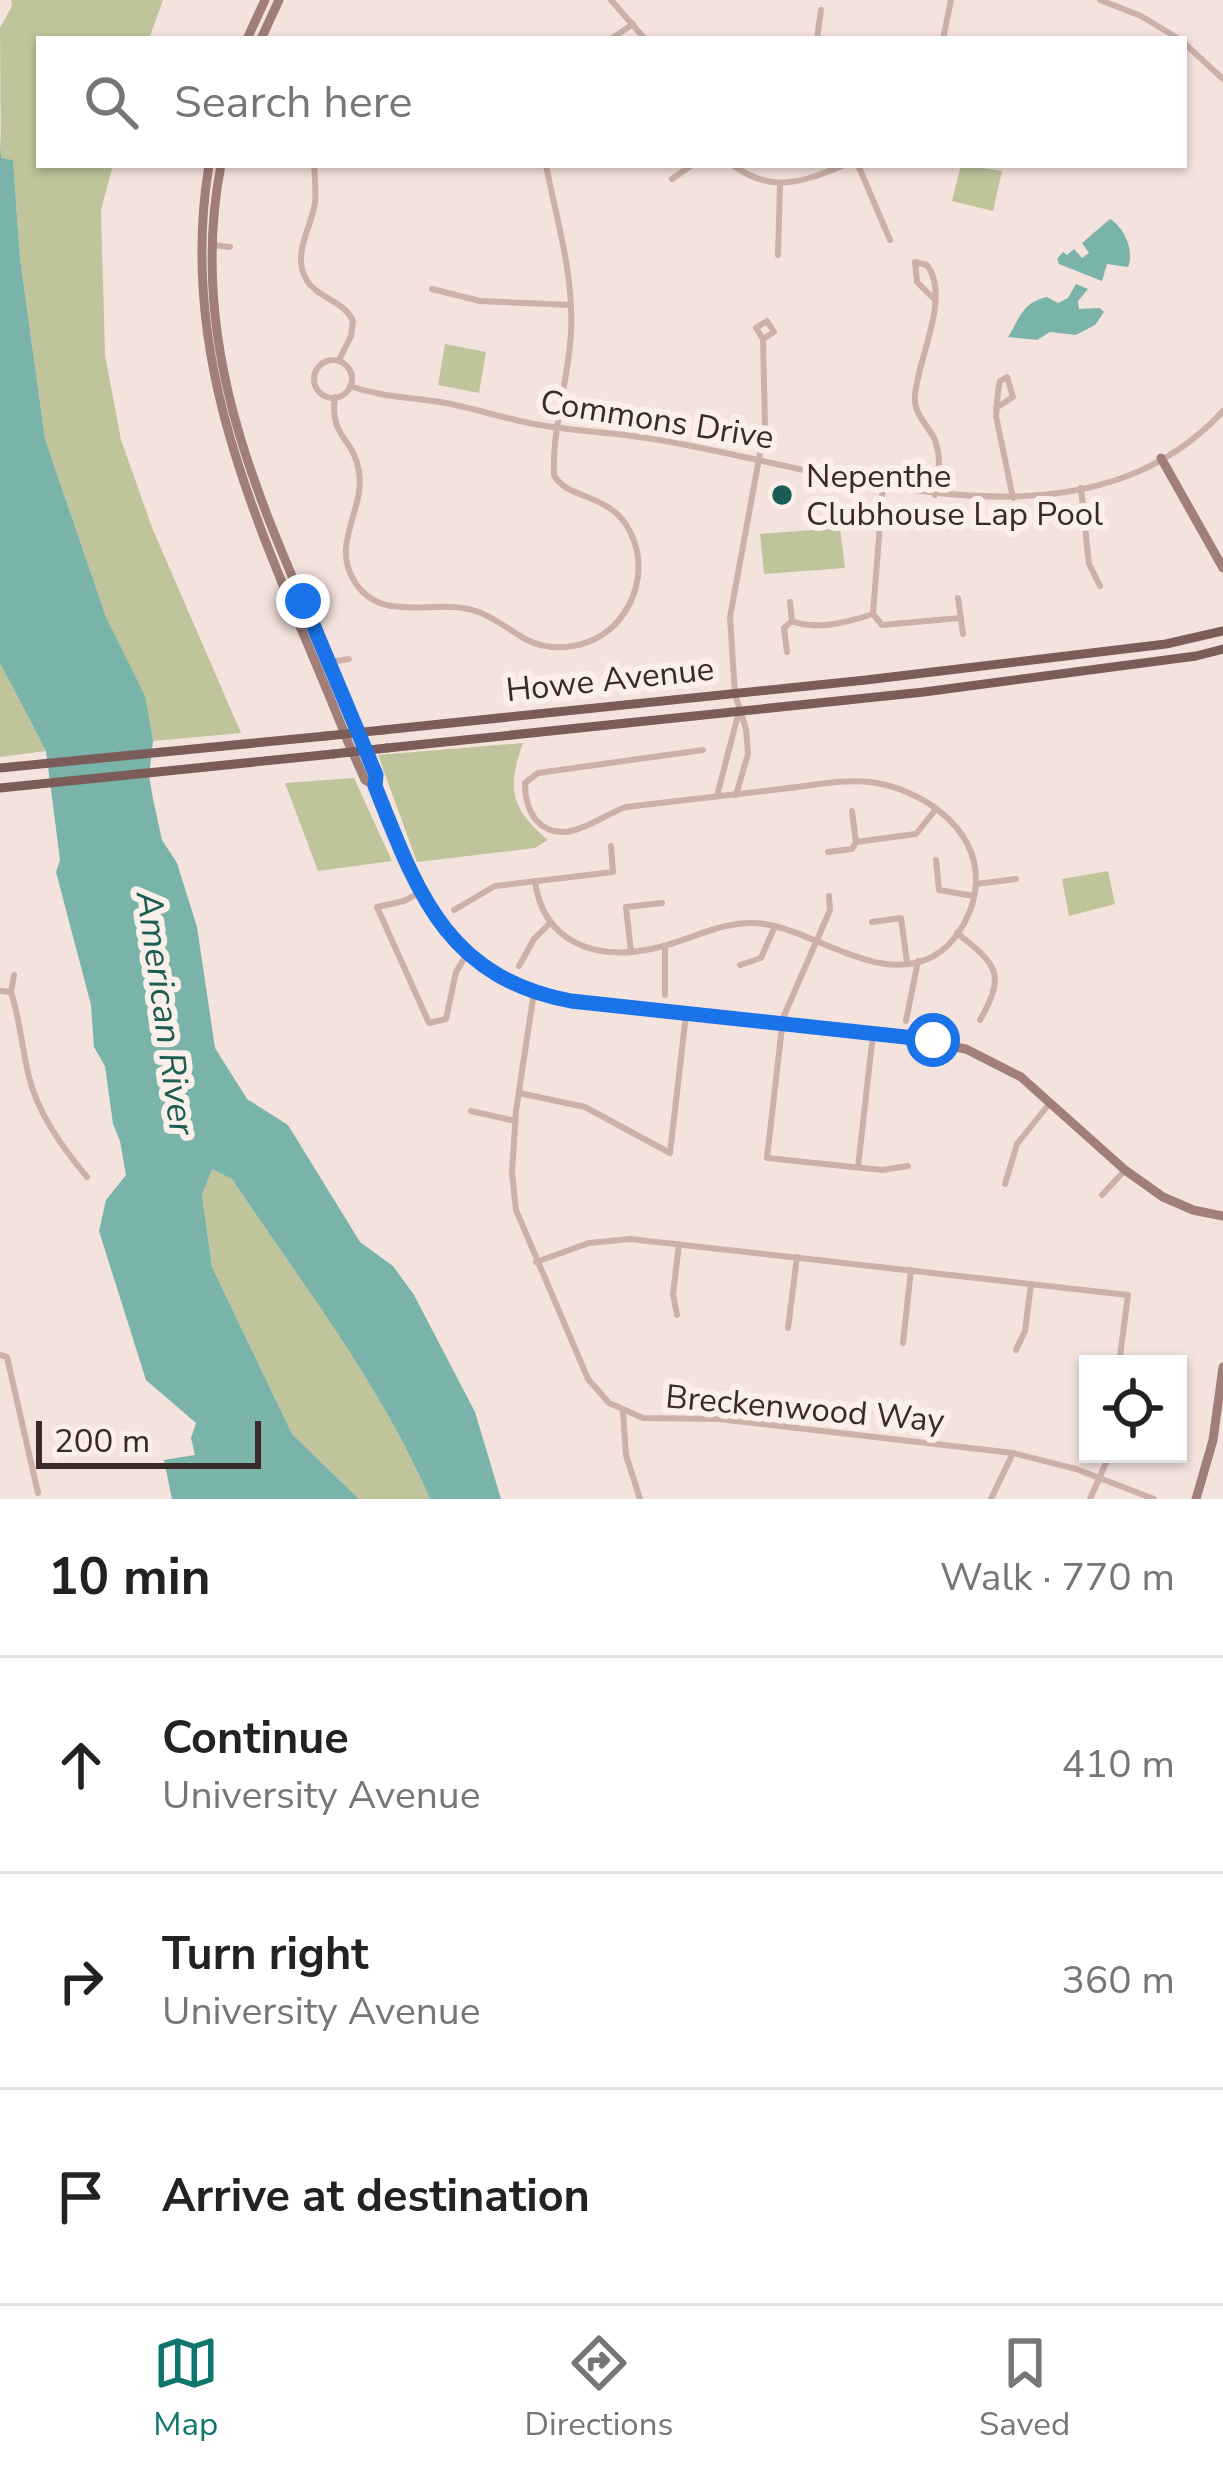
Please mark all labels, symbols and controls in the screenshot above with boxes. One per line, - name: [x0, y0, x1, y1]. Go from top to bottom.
- search box: [36, 36, 1187, 168]
- icon: search: [78, 69, 144, 135]
- text: Search here: [174, 72, 413, 133]
- street label: Commons Drive: [537, 379, 777, 461]
- place label: Nepenthe Clubhouse Lap Pool: [806, 454, 1103, 537]
- marker: Nepenthe Clubhouse Lap Pool: [769, 482, 795, 508]
- route end: [276, 574, 330, 628]
- street label: Howe Avenue: [504, 647, 716, 713]
- water label: American River: [124, 887, 206, 1139]
- route start: [906, 1013, 960, 1067]
- map controls: [1079, 1355, 1187, 1463]
- button: locate: [1079, 1355, 1187, 1463]
- street label: Breckenwood Way: [664, 1374, 946, 1444]
- scale bar: [36, 1415, 261, 1468]
- text: 200 m: [54, 1419, 150, 1464]
- text: 10 min: [48, 1542, 211, 1612]
- text: Walk · 770 m: [940, 1551, 1175, 1604]
- text: Continue: [162, 1708, 349, 1769]
- icon: ahead: [48, 1732, 114, 1798]
- text: 410 m: [1061, 1738, 1175, 1791]
- text: University Avenue: [162, 1769, 480, 1822]
- text: Turn right: [162, 1924, 369, 1985]
- icon: right: [48, 1948, 114, 2014]
- text: 360 m: [1061, 1954, 1175, 2007]
- text: University Avenue: [162, 1985, 480, 2038]
- icon: arrive: [48, 2164, 114, 2230]
- text: Arrive at destination: [162, 2166, 590, 2227]
- tab: Map: [153, 2330, 219, 2447]
- tab: Directions: [525, 2330, 673, 2447]
- tab: Saved: [979, 2330, 1070, 2447]

